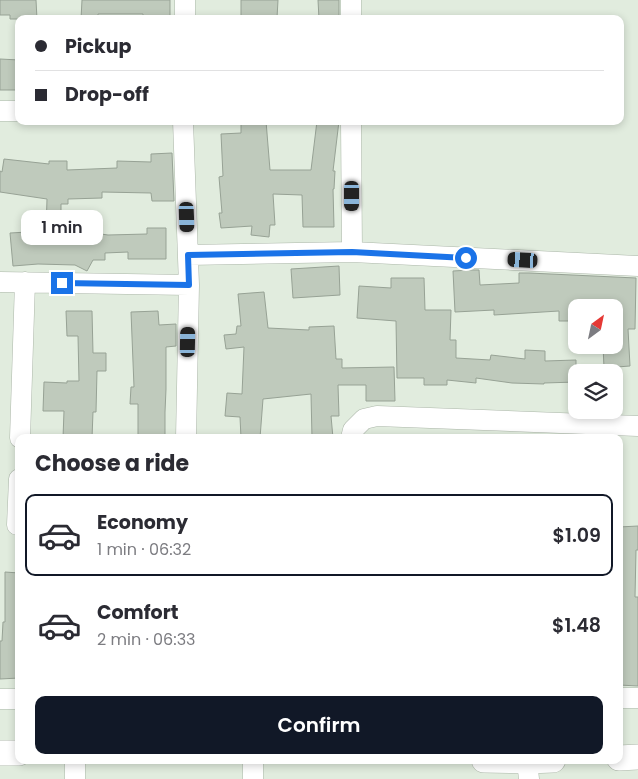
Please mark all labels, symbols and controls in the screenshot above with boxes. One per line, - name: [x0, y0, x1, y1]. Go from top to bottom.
- text: Pickup: [65, 33, 131, 60]
- text: Drop-off: [65, 81, 149, 108]
- car: [344, 181, 359, 211]
- car: [178, 202, 195, 232]
- callout: 1 min: [21, 210, 103, 246]
- text: 1 min: [41, 216, 83, 239]
- route start: [455, 247, 477, 269]
- car: [507, 252, 538, 268]
- route end: [51, 272, 73, 294]
- north arrow: [568, 299, 622, 354]
- map controls: [568, 299, 623, 419]
- car: [180, 327, 195, 357]
- button: layers: [568, 364, 623, 419]
- text: Choose a ride: [35, 448, 189, 479]
- text: Economy: [97, 509, 188, 536]
- icon: car: [37, 513, 82, 558]
- text: $1.09: [553, 522, 601, 549]
- text: 1 min · 06:32: [97, 538, 191, 561]
- text: Comfort: [97, 599, 179, 626]
- icon: car: [37, 603, 82, 648]
- text: $1.48: [552, 612, 601, 639]
- text: 2 min · 06:33: [97, 628, 196, 651]
- button: Confirm: [35, 696, 603, 754]

